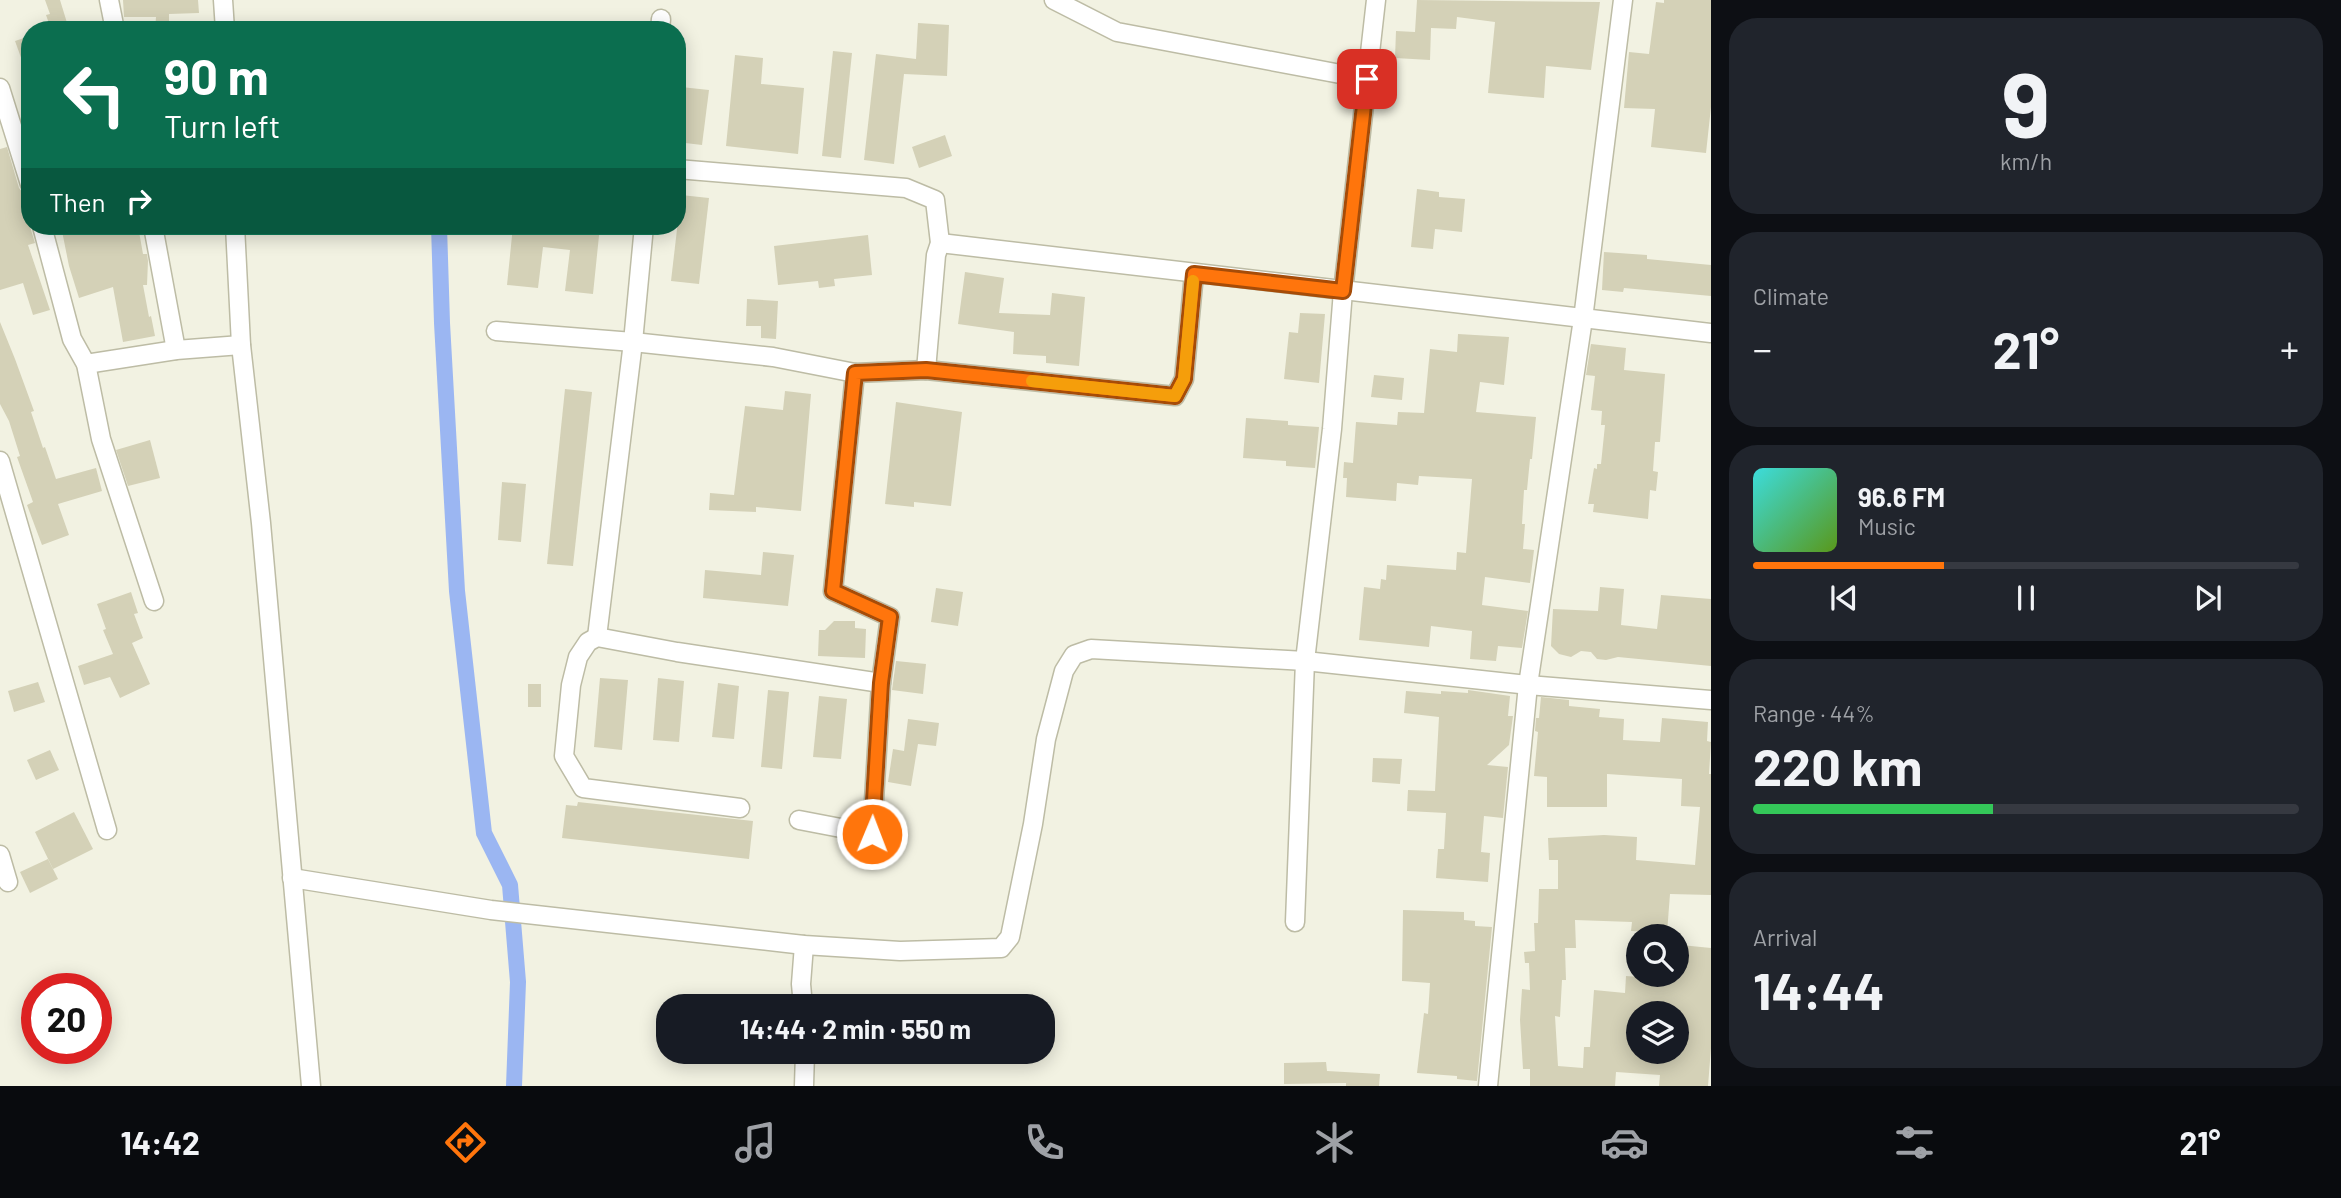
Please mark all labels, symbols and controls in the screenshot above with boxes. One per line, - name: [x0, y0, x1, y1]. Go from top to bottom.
- text: 90 m: [164, 46, 269, 105]
- text: 9: [2002, 47, 2050, 156]
- icon: left: [49, 49, 140, 140]
- pin: [1337, 49, 1397, 109]
- icon: arrive: [1348, 60, 1386, 98]
- text: Turn left: [164, 106, 281, 144]
- text: km/h: [2000, 147, 2052, 175]
- icon: right: [120, 182, 158, 220]
- text: Then: [49, 186, 106, 217]
- text: Climate: [1753, 282, 1829, 310]
- text: 21°: [1993, 317, 2059, 379]
- text: −: [1753, 325, 1772, 371]
- text: +: [2280, 325, 2299, 371]
- text: 96.6 FM: [1858, 481, 1945, 512]
- text: Music: [1858, 512, 1916, 540]
- icon: previous: [1825, 579, 1863, 617]
- icon: pause: [2007, 579, 2045, 617]
- icon: next: [2189, 579, 2227, 617]
- text: Range · 44%: [1753, 699, 1875, 727]
- text: 220 km: [1753, 734, 1922, 796]
- position arrow: [835, 797, 909, 871]
- text: Arrival: [1753, 923, 1817, 951]
- map controls: [1626, 924, 1689, 1064]
- button: search: [1626, 924, 1689, 987]
- text: 14:44: [1753, 958, 1885, 1020]
- speed limit sign: 20: [21, 973, 112, 1064]
- button: layers: [1626, 1001, 1689, 1064]
- text: 14:44 · 2 min · 550 m: [740, 1013, 971, 1044]
- icon: directions: [441, 1118, 490, 1167]
- icon: music: [731, 1118, 780, 1167]
- icon: phone: [1020, 1118, 1069, 1167]
- icon: climate: [1310, 1118, 1359, 1167]
- icon: car: [1600, 1118, 1649, 1167]
- icon: filters: [1890, 1118, 1939, 1167]
- text: 14:42: [120, 1123, 200, 1161]
- text: 21°: [2179, 1123, 2221, 1161]

